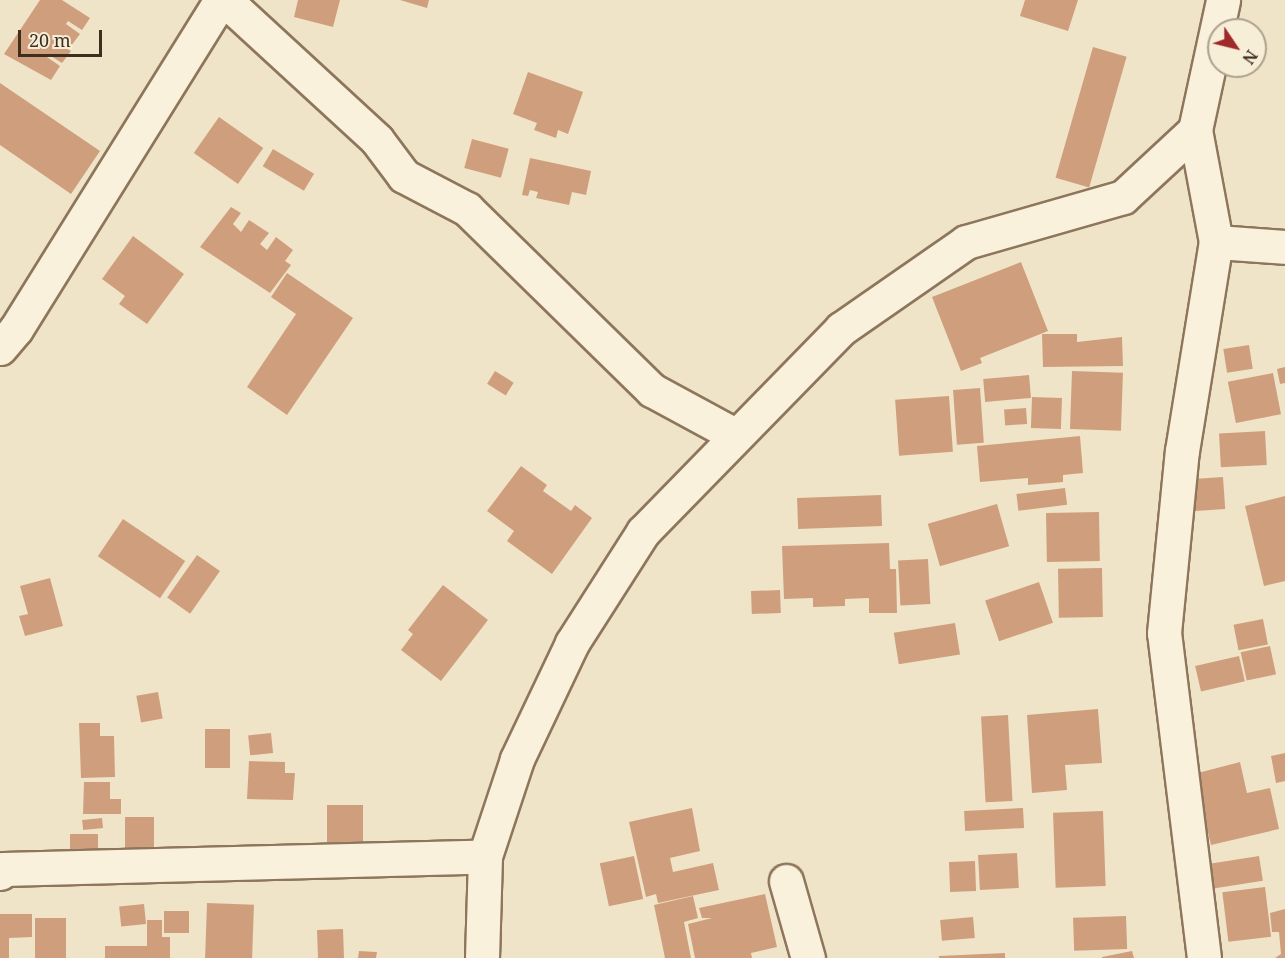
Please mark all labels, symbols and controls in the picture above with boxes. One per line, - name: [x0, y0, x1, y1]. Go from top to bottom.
- scale bar: [21, 18, 105, 56]
- north arrow: [1207, 18, 1267, 78]
- text: 20 m: [29, 28, 71, 52]
- text: N: [1237, 46, 1263, 69]

